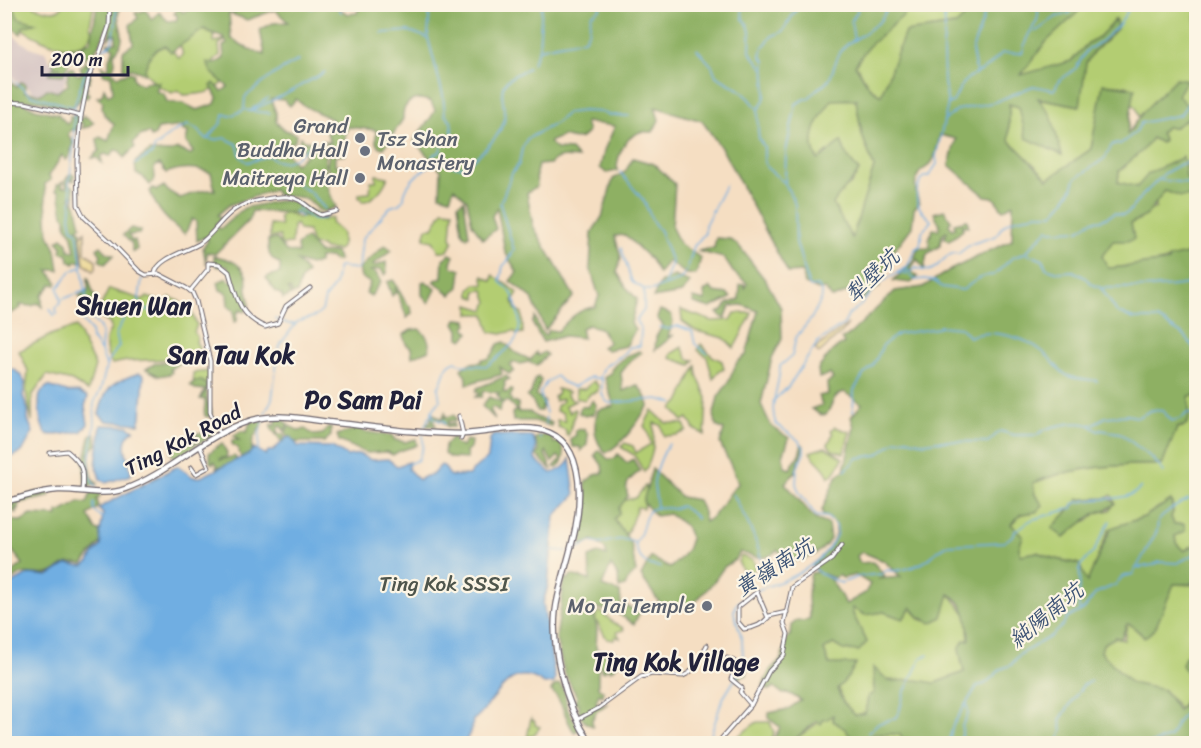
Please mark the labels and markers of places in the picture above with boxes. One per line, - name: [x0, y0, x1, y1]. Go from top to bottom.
- place label: Grand Buddha Hall: [237, 107, 350, 169]
- place label: Tsz Shan Monastery: [377, 120, 475, 182]
- marker: Grand Buddha Hall: [353, 131, 367, 145]
- marker: Tsz Shan Monastery: [358, 144, 372, 158]
- place label: Maitreya Hall: [222, 159, 349, 197]
- marker: Maitreya Hall: [353, 171, 367, 185]
- place label: Mo Tai Temple: [567, 587, 695, 625]
- marker: Mo Tai Temple: [700, 599, 714, 613]

